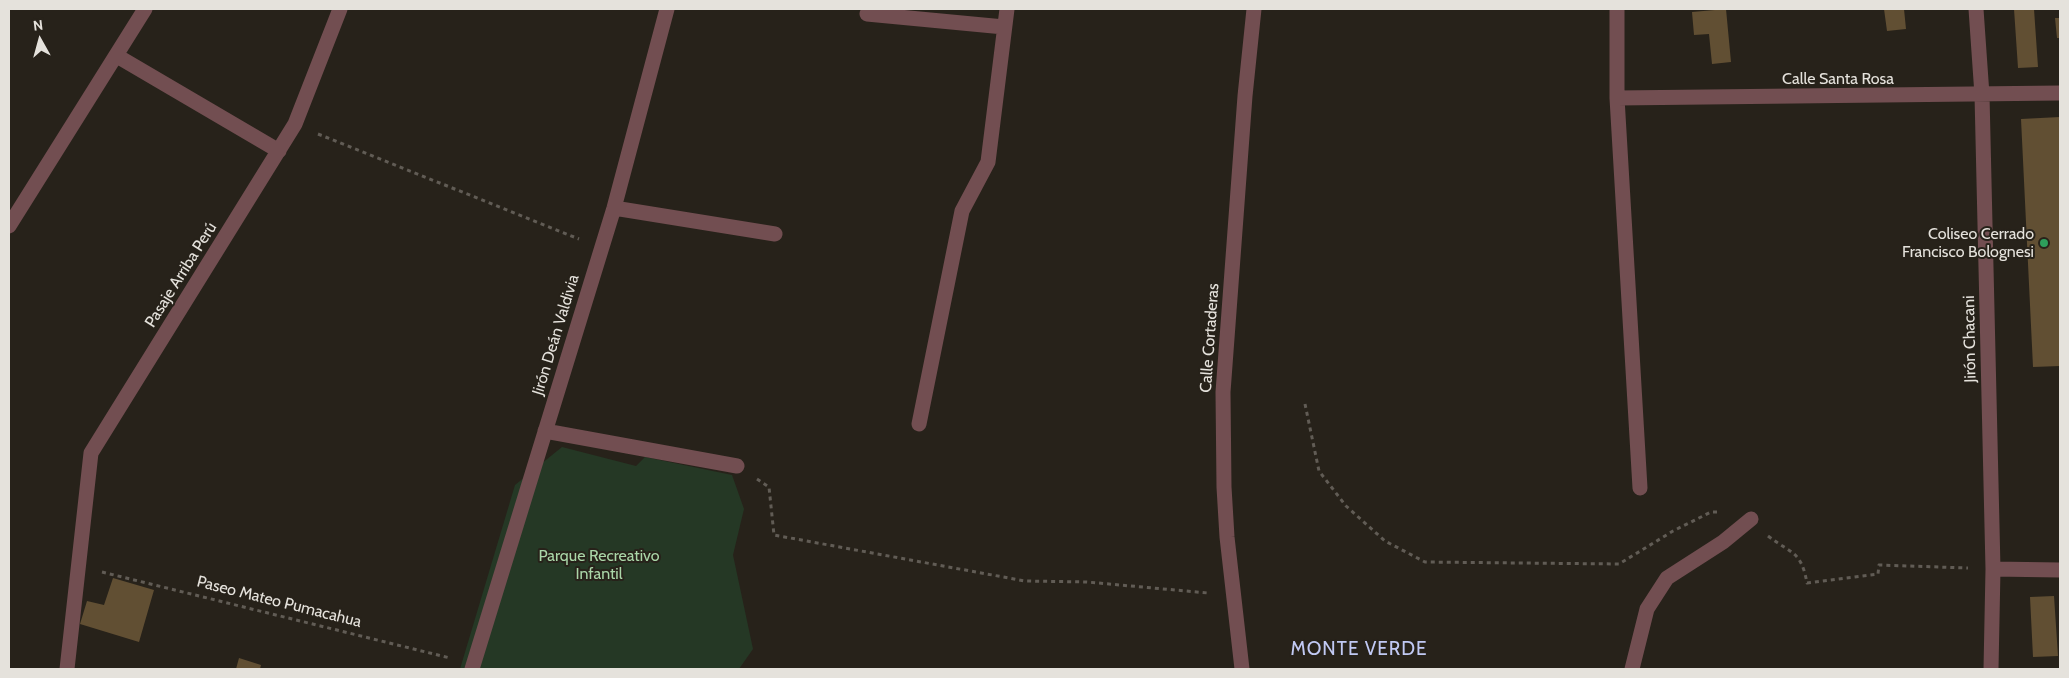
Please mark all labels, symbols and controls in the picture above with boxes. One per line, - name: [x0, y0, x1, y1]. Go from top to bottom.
- north arrow: [15, 15, 65, 65]
- text: N: [32, 16, 44, 35]
- street label: Calle Santa Rosa: [1782, 69, 1894, 89]
- street label: Pasaje Arriba Perú: [141, 219, 221, 331]
- place label: Coliseo Cerrado Francisco Bolognesi: [1902, 224, 2034, 262]
- marker: Coliseo Cerrado Francisco Bolognesi: [2038, 237, 2050, 249]
- street label: Jirón Deán Valdivia: [529, 272, 583, 398]
- street label: Calle Cortaderas: [1197, 283, 1223, 393]
- street label: Jirón Chacani: [1960, 295, 1980, 383]
- park label: Parque Recreativo Infantil: [538, 546, 660, 584]
- street label: Paseo Mateo Pumacahua: [195, 572, 363, 632]
- district label: MONTE VERDE: [1289, 638, 1429, 660]

